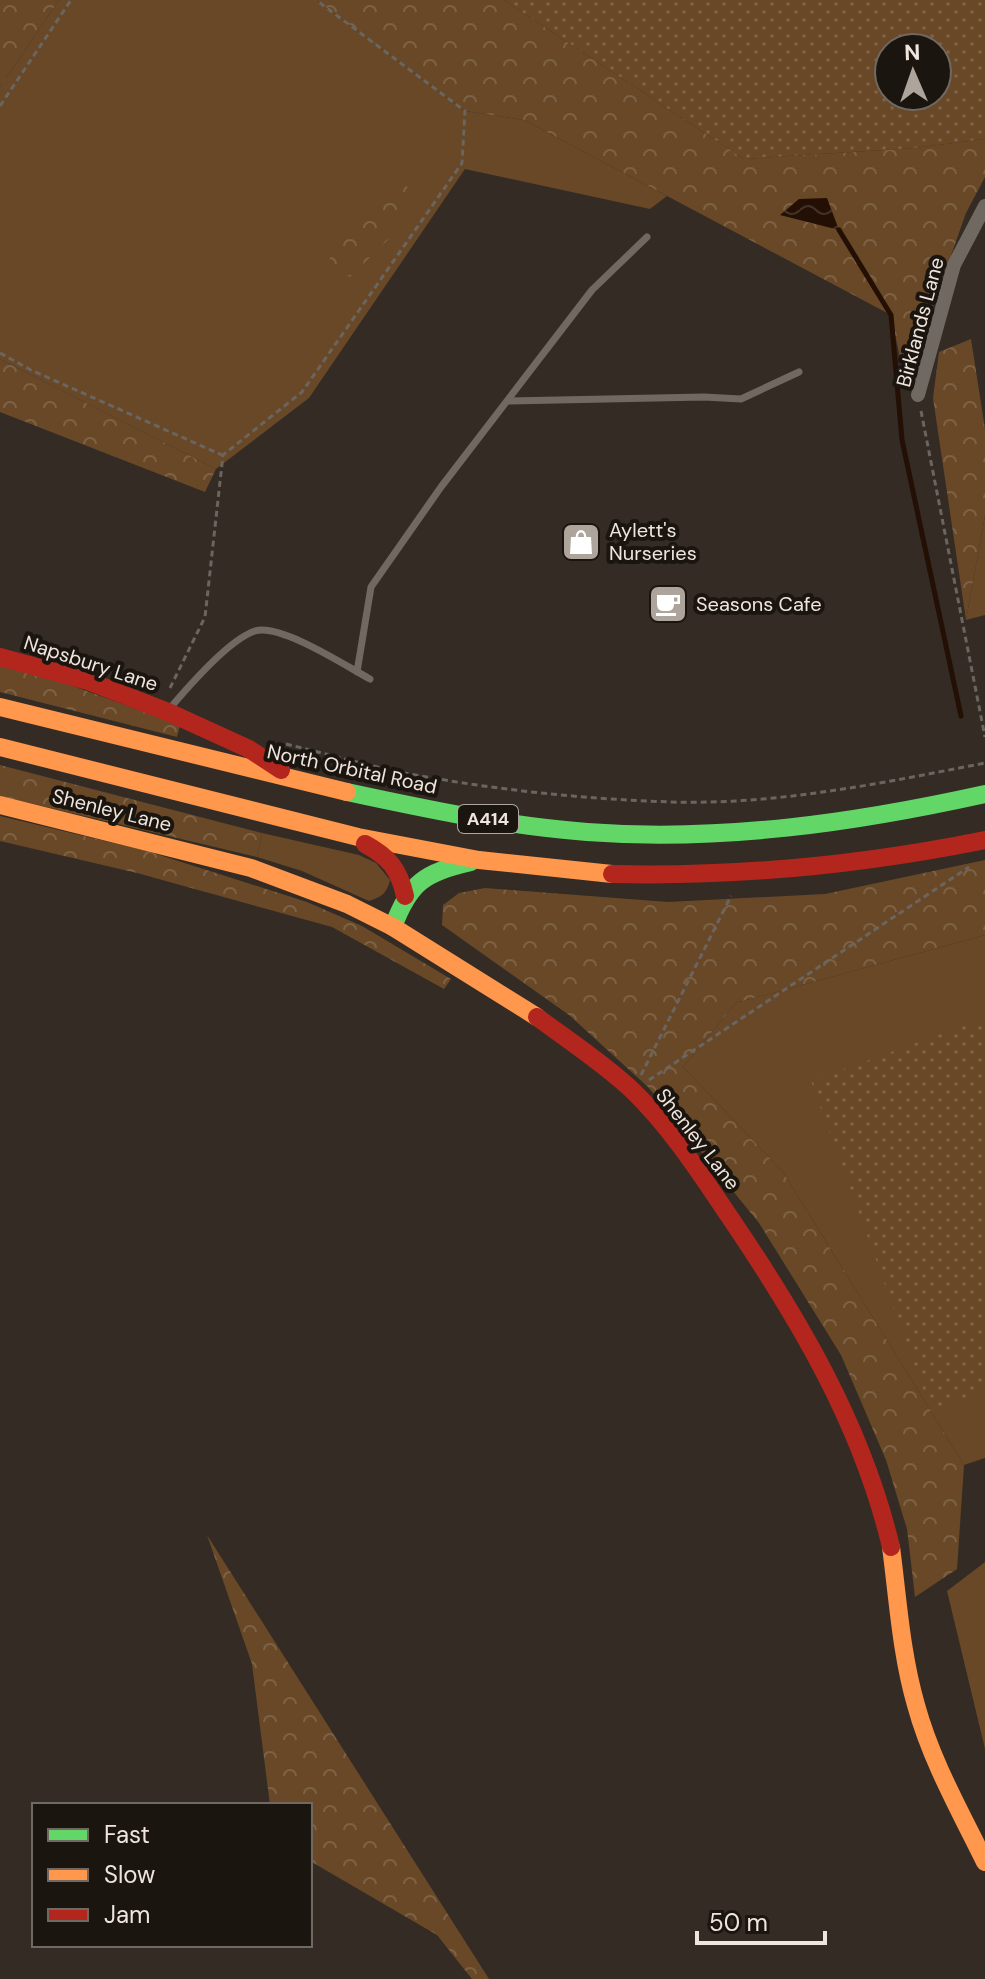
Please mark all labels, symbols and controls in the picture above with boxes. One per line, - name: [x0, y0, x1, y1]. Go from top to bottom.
- north arrow: [873, 32, 953, 112]
- text: N: [904, 38, 921, 67]
- street label: Birklands Lane: [890, 254, 950, 390]
- place label: Aylett's Nurseries: [609, 517, 697, 566]
- shop icon: Aylett's Nurseries: [560, 521, 602, 563]
- cafe icon: Seasons Cafe: [647, 583, 689, 625]
- place label: Seasons Cafe: [696, 591, 822, 617]
- street label: Napsbury Lane: [21, 629, 161, 697]
- street label: North Orbital Road: [265, 738, 439, 800]
- street label: Shenley Lane: [50, 783, 174, 837]
- road number: A414: [458, 805, 518, 833]
- street label: Shenley Lane: [650, 1083, 746, 1195]
- legend: [32, 1803, 312, 1947]
- text: Fast: [104, 1819, 150, 1850]
- text: Slow: [104, 1859, 155, 1890]
- scale bar: [697, 1895, 825, 1945]
- text: Jam: [104, 1899, 150, 1930]
- text: 50 m: [709, 1907, 768, 1938]

